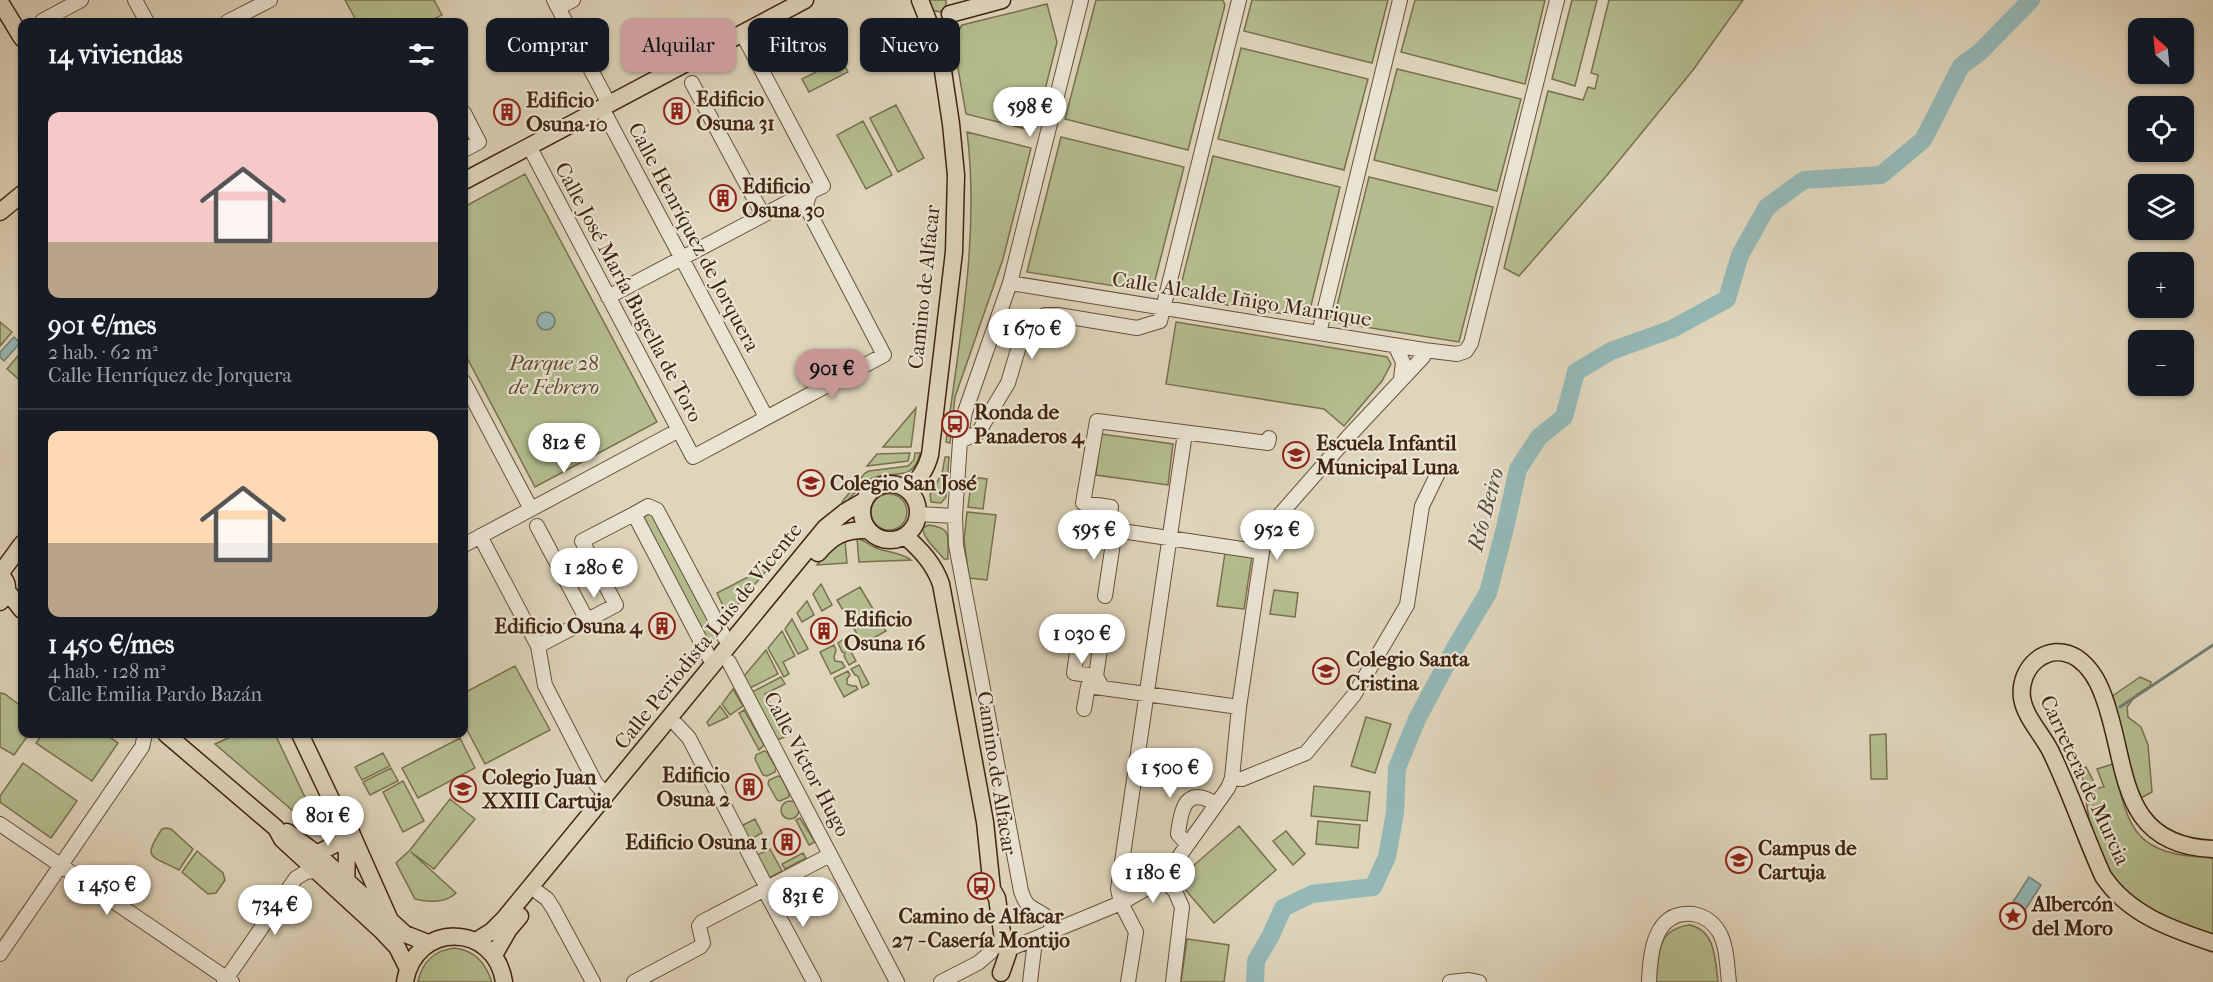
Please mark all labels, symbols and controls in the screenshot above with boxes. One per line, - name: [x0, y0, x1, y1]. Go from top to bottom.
- chip: Comprar: [486, 18, 609, 72]
- chip: Alquilar: [621, 18, 736, 72]
- chip: Filtros: [748, 18, 848, 72]
- chip: Nuevo: [860, 18, 960, 72]
- north arrow: [2128, 18, 2194, 84]
- map controls: [2128, 18, 2194, 396]
- icon: filters: [405, 38, 438, 71]
- text: 14 viviendas: [48, 39, 183, 70]
- place label: Edificio Osuna 31: [696, 87, 775, 135]
- pin: 598 €: [988, 87, 1072, 138]
- place label: Edificio Osuna 10: [526, 88, 608, 136]
- text: 598 €: [1007, 95, 1053, 118]
- building icon: Edificio Osuna 31: [662, 96, 692, 126]
- button: locate: [2128, 96, 2194, 162]
- building icon: Edificio Osuna 10: [492, 97, 522, 127]
- street label: Calle Henríquez de Jorquera: [623, 118, 765, 356]
- icon: home: [189, 151, 297, 259]
- street label: Calle José María Bugella de Toro: [550, 158, 708, 426]
- place label: Edificio Osuna 30: [742, 174, 825, 222]
- button: layers: [2128, 174, 2194, 240]
- building icon: Edificio Osuna 30: [708, 183, 738, 213]
- street label: Camino de Alfacar: [903, 204, 945, 370]
- button: +: [2128, 252, 2194, 318]
- street label: Calle Alcalde Iñigo Manrique: [1111, 267, 1373, 331]
- pin: 1 670 €: [977, 309, 1087, 360]
- text: 901 €/mes: [48, 310, 156, 341]
- text: 1 670 €: [1003, 317, 1061, 340]
- button: −: [2128, 330, 2194, 396]
- text: 2 hab. · 62 m²: [48, 341, 158, 364]
- pin: 901 €: [790, 349, 874, 400]
- park label: Parque 28 de Febrero: [508, 351, 599, 399]
- text: 901 €: [810, 357, 854, 380]
- text: Calle Henríquez de Jorquera: [48, 364, 292, 387]
- place label: Ronda de Panaderos 4: [974, 400, 1086, 449]
- bus stop icon: Ronda de Panaderos 4: [940, 409, 970, 439]
- pin: 812 €: [522, 423, 606, 474]
- text: 812 €: [542, 431, 586, 454]
- place label: Escuela Infantil Municipal Luna: [1315, 431, 1460, 479]
- school or university icon: Escuela Infantil Municipal Luna: [1281, 440, 1311, 470]
- water label: Río Beiro: [1462, 465, 1510, 556]
- school or university icon: Colegio San José: [796, 468, 826, 498]
- icon: home: [189, 470, 297, 578]
- place label: Colegio San José: [830, 471, 977, 495]
- pin: 595 €: [1052, 510, 1136, 561]
- pin: 952 €: [1235, 510, 1319, 561]
- street label: Calle Periodista Luis de Vicente: [609, 518, 807, 754]
- text: 595 €: [1072, 518, 1116, 541]
- text: 952 €: [1254, 518, 1300, 541]
- pin: 1 280 €: [539, 548, 649, 599]
- text: 1 280 €: [565, 556, 623, 579]
- place label: Edificio Osuna 16: [844, 607, 926, 655]
- building icon: Edificio Osuna 4: [647, 611, 677, 641]
- place label: Edificio Osuna 4: [494, 614, 644, 639]
- pin: 1 030 €: [1027, 614, 1137, 665]
- building icon: Edificio Osuna 16: [809, 616, 839, 646]
- text: 1 030 €: [1053, 622, 1111, 645]
- text: 1 450 €/mes: [48, 629, 174, 660]
- place label: Colegio Santa Cristina: [1346, 647, 1470, 695]
- school or university icon: Colegio Santa Cristina: [1311, 656, 1341, 686]
- text: 4 hab. · 128 m²: [48, 660, 166, 683]
- text: Calle Emilia Pardo Bazán: [48, 683, 262, 706]
- street label: Calle Víctor Hugo: [759, 688, 855, 840]
- street label: Camino de Alfacar: [972, 690, 1022, 856]
- street label: Carretera de Murcia: [2035, 691, 2135, 869]
- pin: 1 500 €: [1115, 748, 1225, 799]
- text: 1 500 €: [1141, 756, 1199, 779]
- place label: Edificio Osuna 2: [657, 763, 730, 811]
- place label: Colegio Juan XXIII Cartuja: [481, 765, 613, 813]
- building icon: Edificio Osuna 2: [734, 772, 764, 802]
- school or university icon: Colegio Juan XXIII Cartuja: [448, 774, 478, 804]
- pin: 801 €: [286, 796, 370, 847]
- text: 801 €: [306, 804, 350, 827]
- building icon: Edificio Osuna 1: [772, 827, 802, 857]
- place label: Edificio Osuna 1: [625, 830, 768, 854]
- place label: Campus de Cartuja: [1758, 836, 1857, 884]
- school or university icon: Campus de Cartuja: [1724, 845, 1754, 875]
- pin: 1 180 €: [1098, 853, 1208, 904]
- text: 1 180 €: [1125, 861, 1181, 884]
- pin: 1 450 €: [52, 865, 162, 916]
- bus stop icon: Camino de Alfacar 27 - Casería Montijo: [966, 871, 996, 901]
- text: 1 450 €: [78, 873, 136, 896]
- pin: 831 €: [761, 877, 845, 928]
- pin: 734 €: [233, 885, 317, 936]
- text: 831 €: [782, 885, 824, 908]
- place label: Albercón del Moro: [2030, 892, 2114, 940]
- text: 734 €: [252, 893, 298, 916]
- place icon: Albercón del Moro: [1998, 901, 2028, 931]
- place label: Camino de Alfacar 27 - Casería Montijo: [892, 904, 1070, 952]

